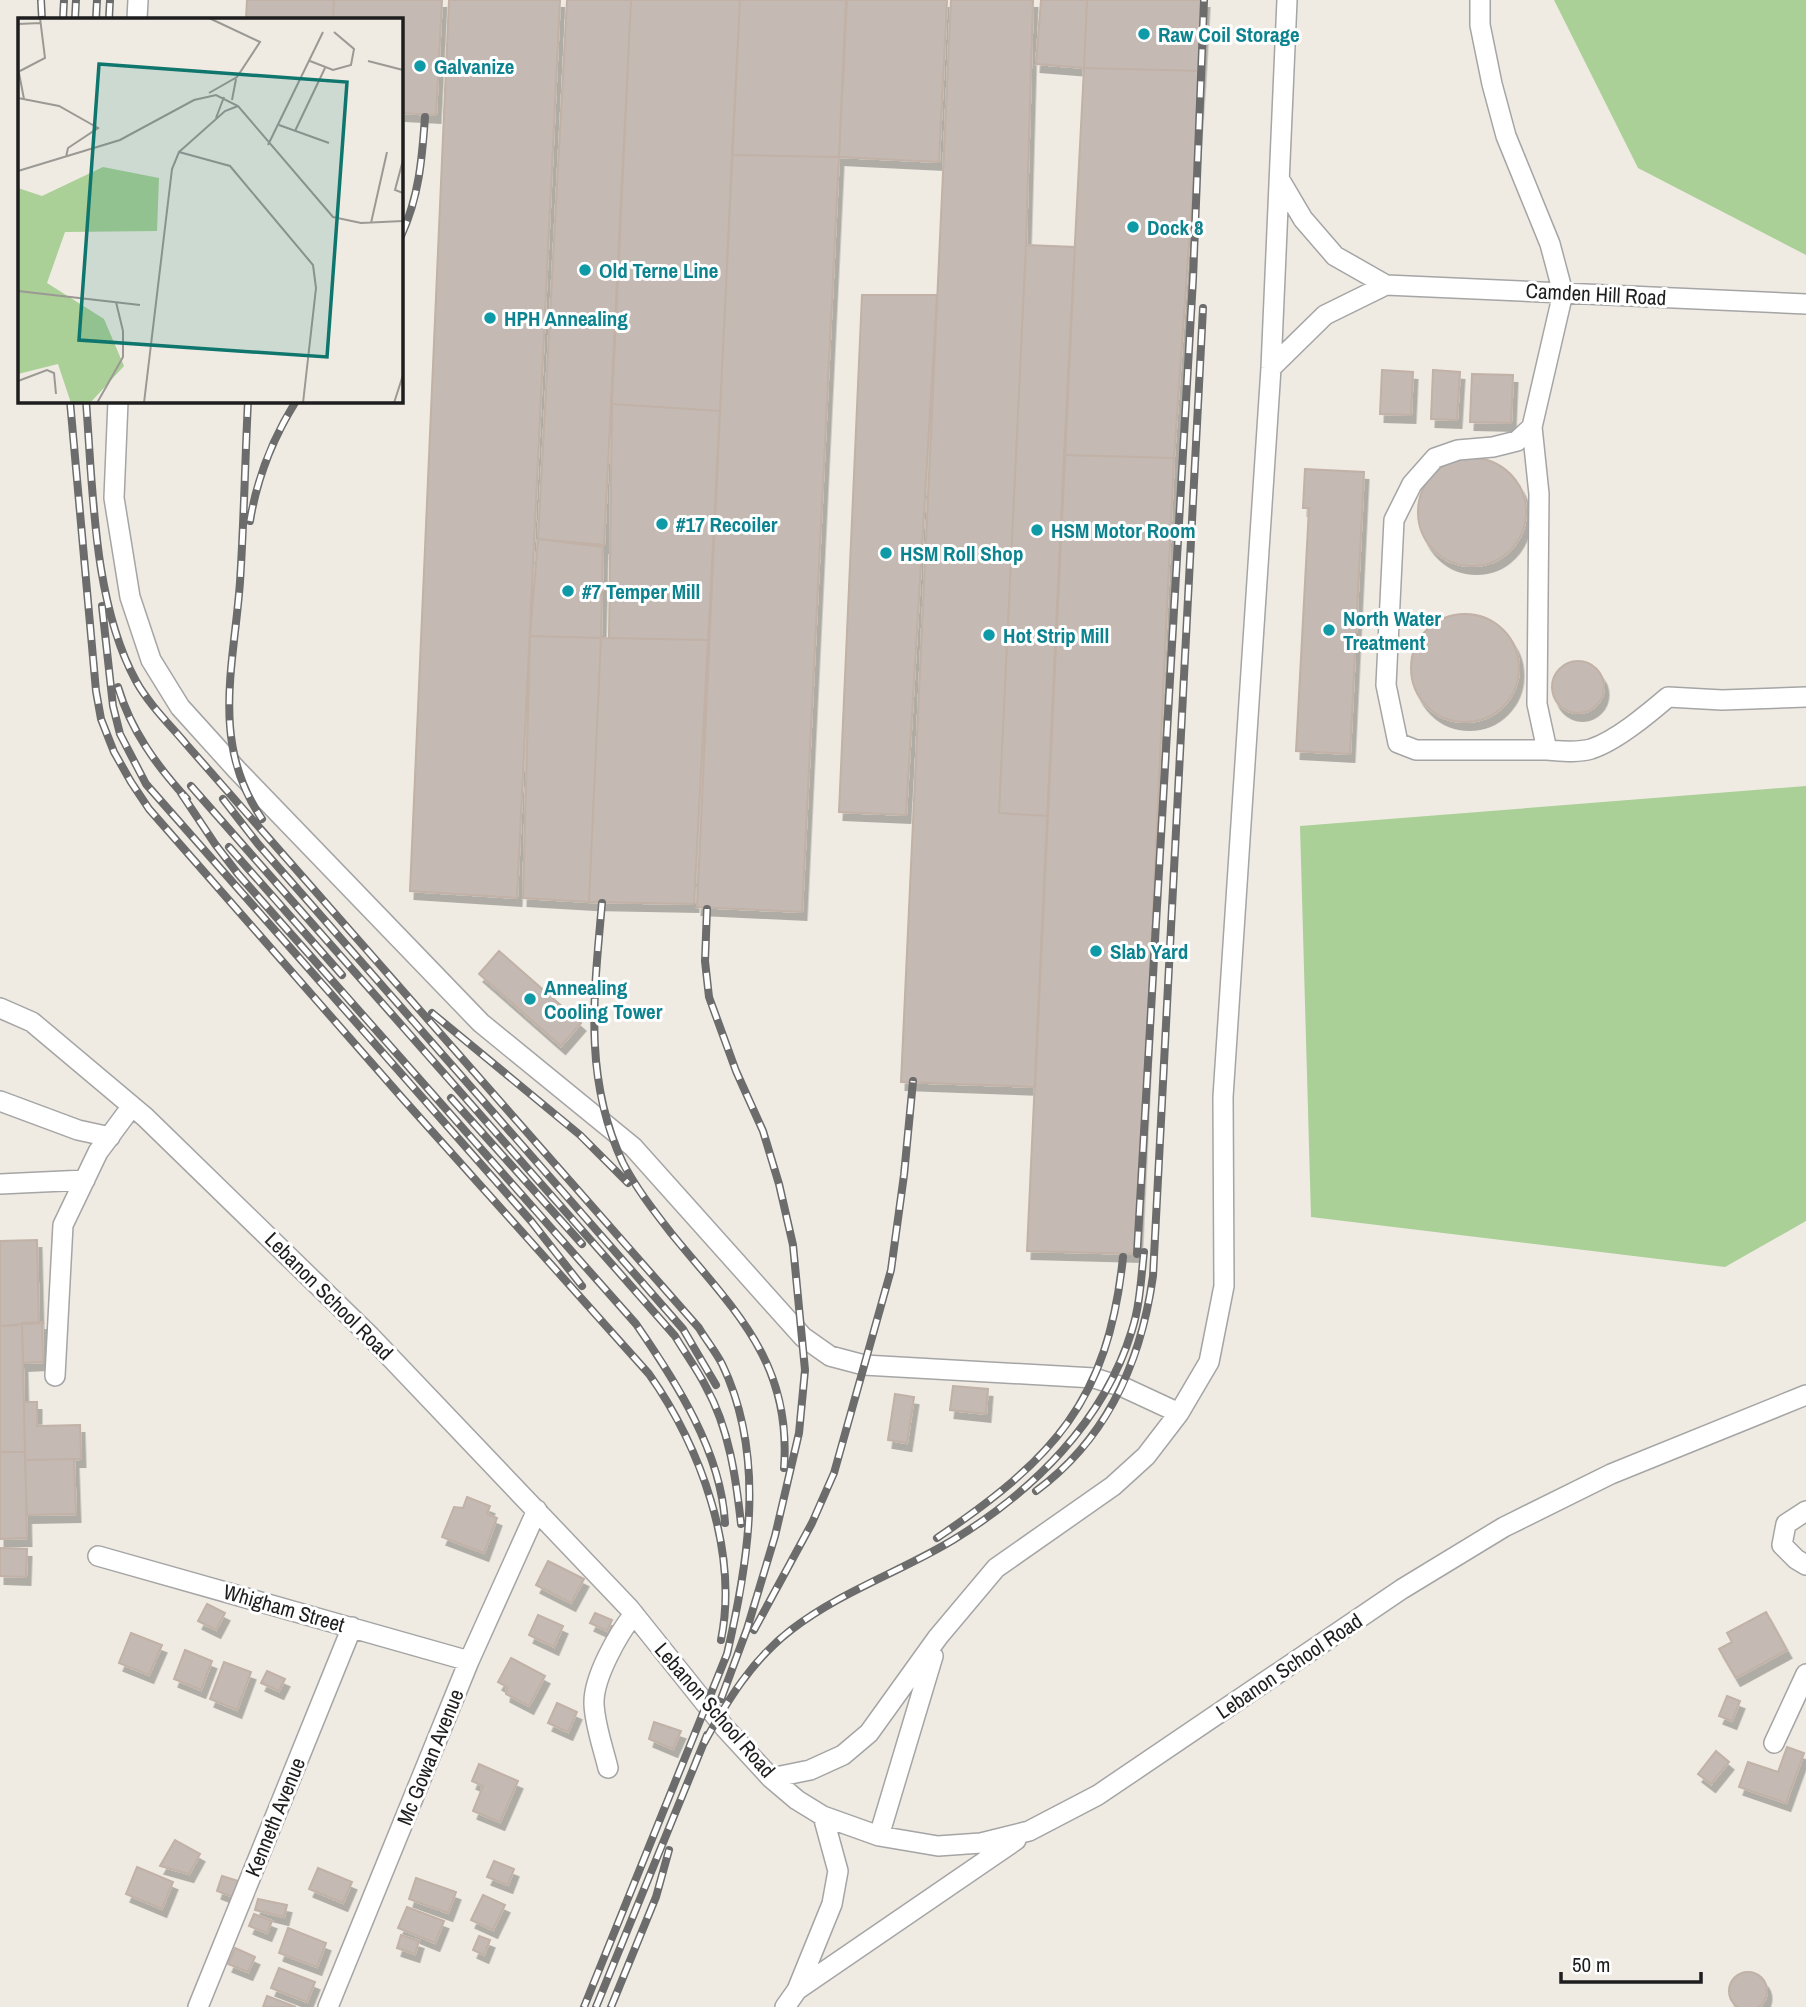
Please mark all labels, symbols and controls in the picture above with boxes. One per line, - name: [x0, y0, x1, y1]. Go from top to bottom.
- inset map: [18, 18, 402, 402]
- place label: Raw Coil Storage: [1158, 20, 1300, 49]
- marker: Raw Coil Storage: [1136, 26, 1152, 42]
- place label: Galvanize: [434, 52, 514, 81]
- marker: Galvanize: [412, 58, 428, 74]
- place label: Dock 8: [1147, 213, 1203, 242]
- marker: Dock 8: [1125, 219, 1141, 235]
- place label: Old Terne Line: [599, 256, 718, 285]
- marker: Old Terne Line: [577, 262, 593, 278]
- street label: Camden Hill Road: [1525, 276, 1667, 312]
- place label: HPH Annealing: [504, 304, 628, 333]
- marker: HPH Annealing: [482, 310, 498, 326]
- place label: #17 Recoiler: [676, 510, 778, 539]
- marker: #17 Recoiler: [654, 516, 670, 532]
- place label: HSM Motor Room: [1051, 516, 1195, 545]
- marker: HSM Motor Room: [1029, 522, 1045, 538]
- place label: HSM Roll Shop: [900, 539, 1023, 568]
- marker: HSM Roll Shop: [878, 545, 894, 561]
- place label: #7 Temper Mill: [582, 577, 700, 606]
- marker: #7 Temper Mill: [560, 583, 576, 599]
- place label: North Water Treatment: [1343, 604, 1441, 657]
- place label: Hot Strip Mill: [1003, 621, 1109, 650]
- marker: North Water Treatment: [1321, 622, 1337, 638]
- marker: Hot Strip Mill: [981, 627, 997, 643]
- place label: Slab Yard: [1110, 937, 1188, 966]
- marker: Slab Yard: [1088, 943, 1104, 959]
- place label: Annealing Cooling Tower: [544, 973, 663, 1026]
- marker: Annealing Cooling Tower: [522, 991, 538, 1007]
- street label: Lebanon School Road: [258, 1225, 400, 1367]
- street label: Whigham Street: [220, 1577, 348, 1639]
- street label: Lebanon School Road: [1210, 1606, 1368, 1726]
- street label: Lebanon School Road: [648, 1636, 782, 1784]
- street label: Mc Gowan Avenue: [390, 1685, 470, 1829]
- street label: Kenneth Avenue: [238, 1753, 312, 1881]
- scale bar: [1561, 1940, 1701, 1984]
- text: 50 m: [1572, 1950, 1610, 1979]

